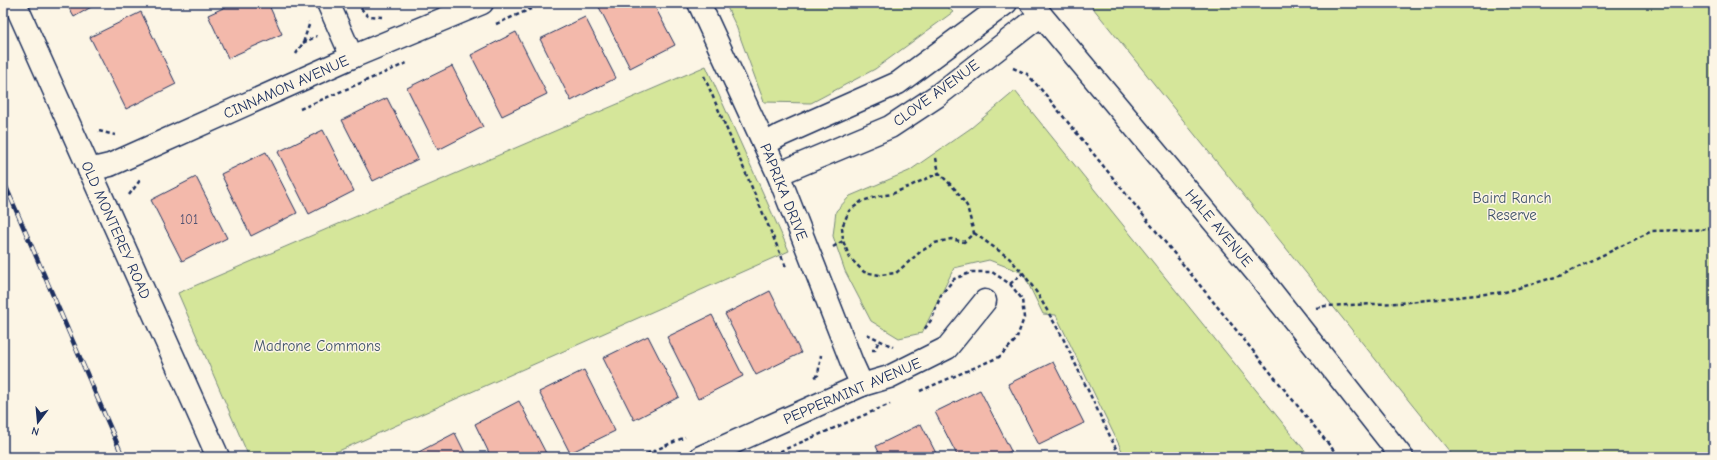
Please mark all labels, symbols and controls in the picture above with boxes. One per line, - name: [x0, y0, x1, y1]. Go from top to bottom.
- street label: CINNAMON AVENUE: [221, 51, 351, 123]
- street label: CLOVE AVENUE: [889, 56, 983, 130]
- street label: PAPRIKA DRIVE: [756, 141, 812, 243]
- street label: OLD MONTEREY ROAD: [77, 158, 155, 302]
- street label: HALE AVENUE: [1181, 186, 1257, 270]
- park label: Baird Ranch Reserve: [1473, 189, 1551, 224]
- house number: 101: [180, 212, 198, 227]
- park label: Madrone Commons: [253, 337, 381, 355]
- street label: PEPPERMINT AVENUE: [780, 354, 924, 428]
- north arrow: [18, 402, 58, 442]
- text: N: [30, 424, 41, 438]

